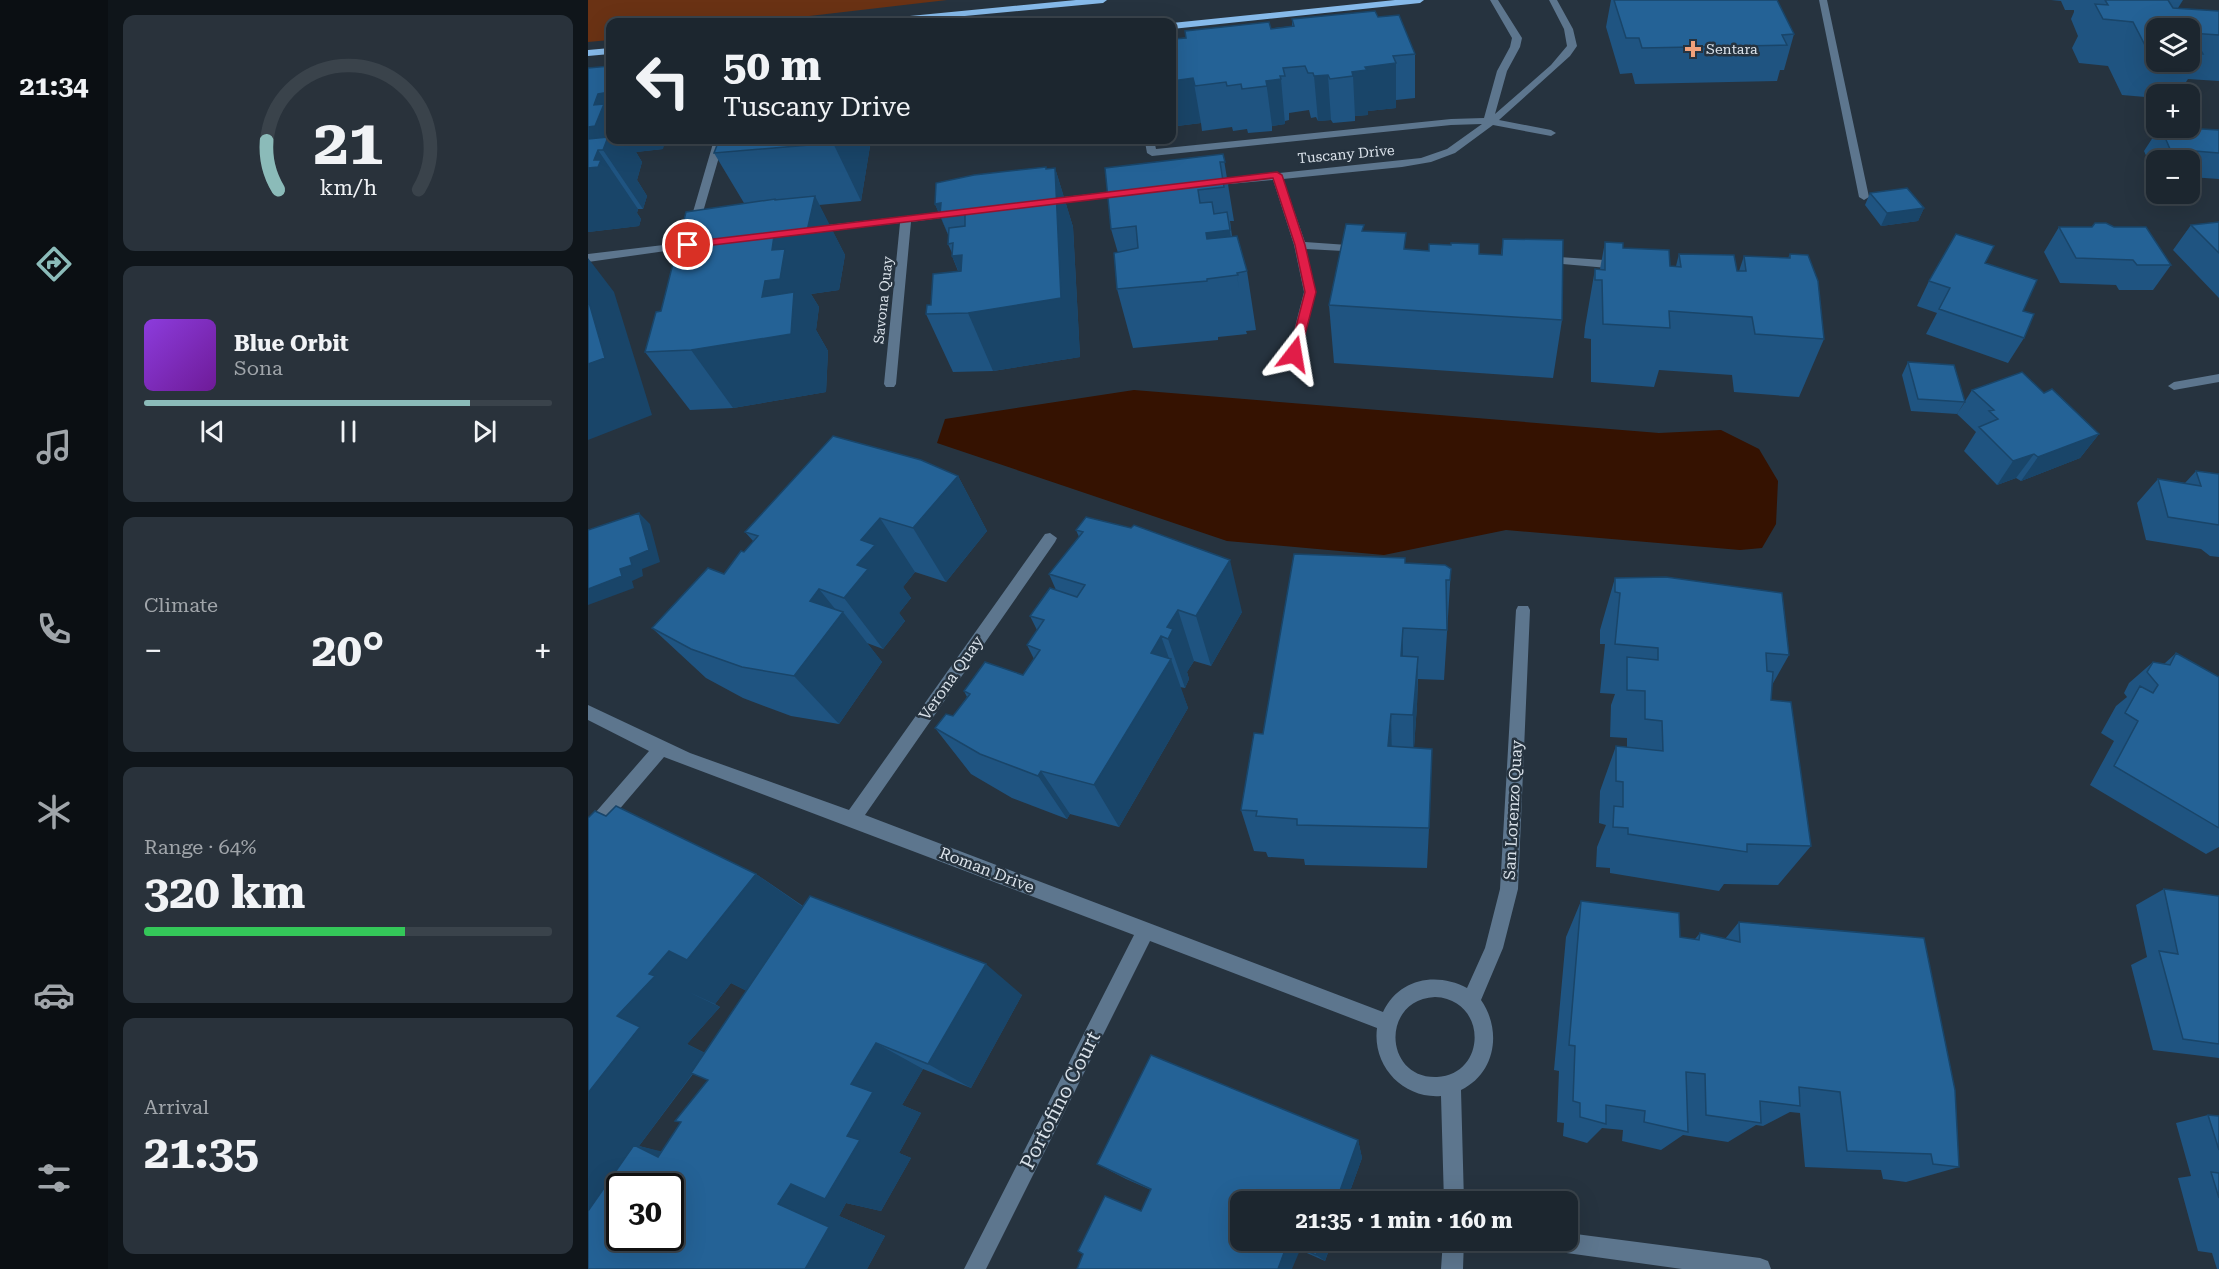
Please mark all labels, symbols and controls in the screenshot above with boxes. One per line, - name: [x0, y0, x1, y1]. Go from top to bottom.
- map controls: [2146, 18, 2200, 204]
- button: layers: [2146, 18, 2200, 72]
- marker: Sentara: [1684, 40, 1702, 58]
- text: 50 m: [723, 41, 821, 90]
- place label: Sentara: [1706, 41, 1758, 57]
- icon: left: [624, 42, 702, 120]
- text: 21:34: [20, 70, 88, 102]
- button: +: [2146, 84, 2200, 138]
- text: Tuscany Drive: [723, 91, 911, 123]
- text: 21: [313, 106, 383, 179]
- street label: Tuscany Drive: [1297, 142, 1395, 166]
- button: −: [2146, 150, 2200, 204]
- text: km/h: [319, 175, 377, 200]
- pin: [662, 219, 713, 270]
- icon: arrive: [671, 228, 704, 261]
- icon: directions: [33, 243, 75, 285]
- street label: Savona Quay: [870, 255, 896, 345]
- position arrow: [1262, 322, 1326, 386]
- text: Blue Orbit: [234, 331, 349, 356]
- text: Sona: [234, 356, 283, 380]
- icon: previous: [196, 415, 229, 448]
- icon: pause: [332, 415, 365, 448]
- icon: next: [468, 415, 501, 448]
- icon: music: [33, 426, 75, 468]
- text: Climate: [144, 593, 218, 617]
- icon: phone: [33, 608, 75, 650]
- text: 20°: [312, 624, 384, 677]
- text: −: [144, 631, 162, 670]
- text: +: [534, 631, 552, 670]
- street label: Verona Quay: [915, 632, 987, 724]
- street label: San Lorenzo Quay: [1500, 739, 1526, 881]
- icon: climate: [33, 791, 75, 833]
- text: Range · 64%: [144, 835, 256, 859]
- street label: Roman Drive: [937, 843, 1037, 897]
- text: 320 km: [144, 866, 305, 919]
- icon: car: [33, 974, 75, 1016]
- street label: Portofino Court: [1015, 1027, 1105, 1173]
- text: Arrival: [144, 1095, 209, 1119]
- text: 21:35: [144, 1126, 259, 1179]
- icon: filters: [33, 1157, 75, 1199]
- speed limit sign: 30: [606, 1173, 684, 1251]
- text: 21:35 · 1 min · 160 m: [1295, 1208, 1513, 1233]

